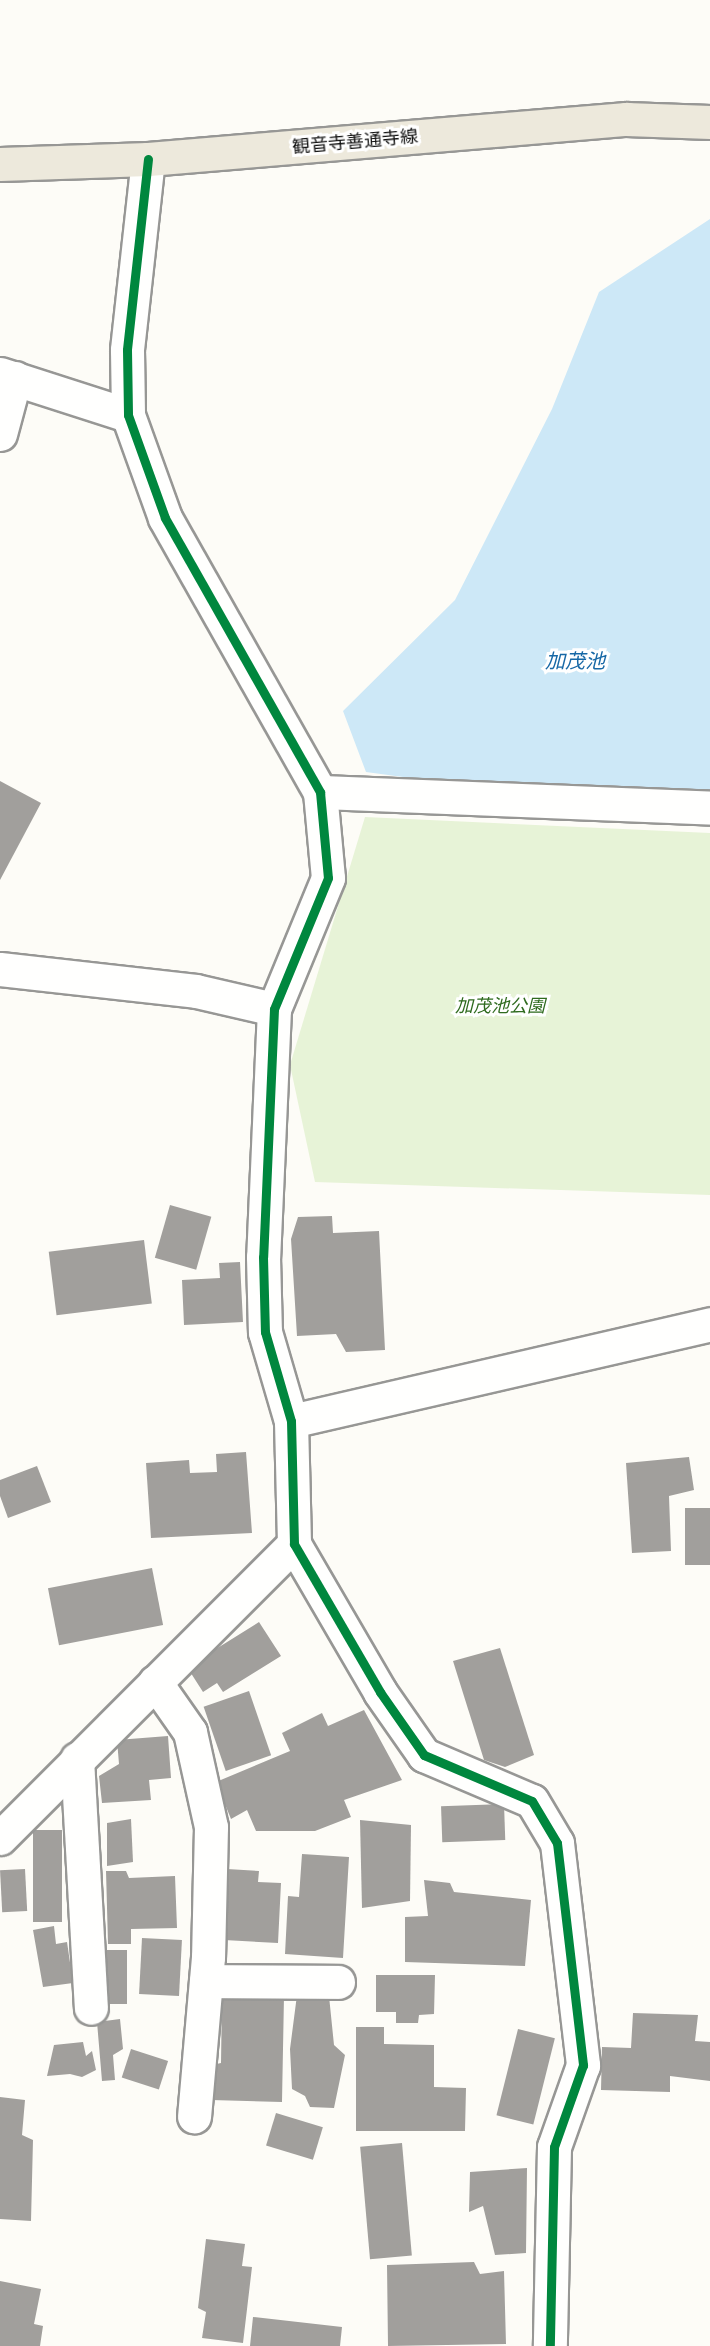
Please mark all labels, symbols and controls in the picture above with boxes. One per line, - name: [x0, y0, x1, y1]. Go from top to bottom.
- street label: 観音寺善通寺線: [291, 126, 419, 158]
- water label: 加茂池: [545, 649, 605, 673]
- park label: 加茂池公園: [455, 995, 545, 1017]

